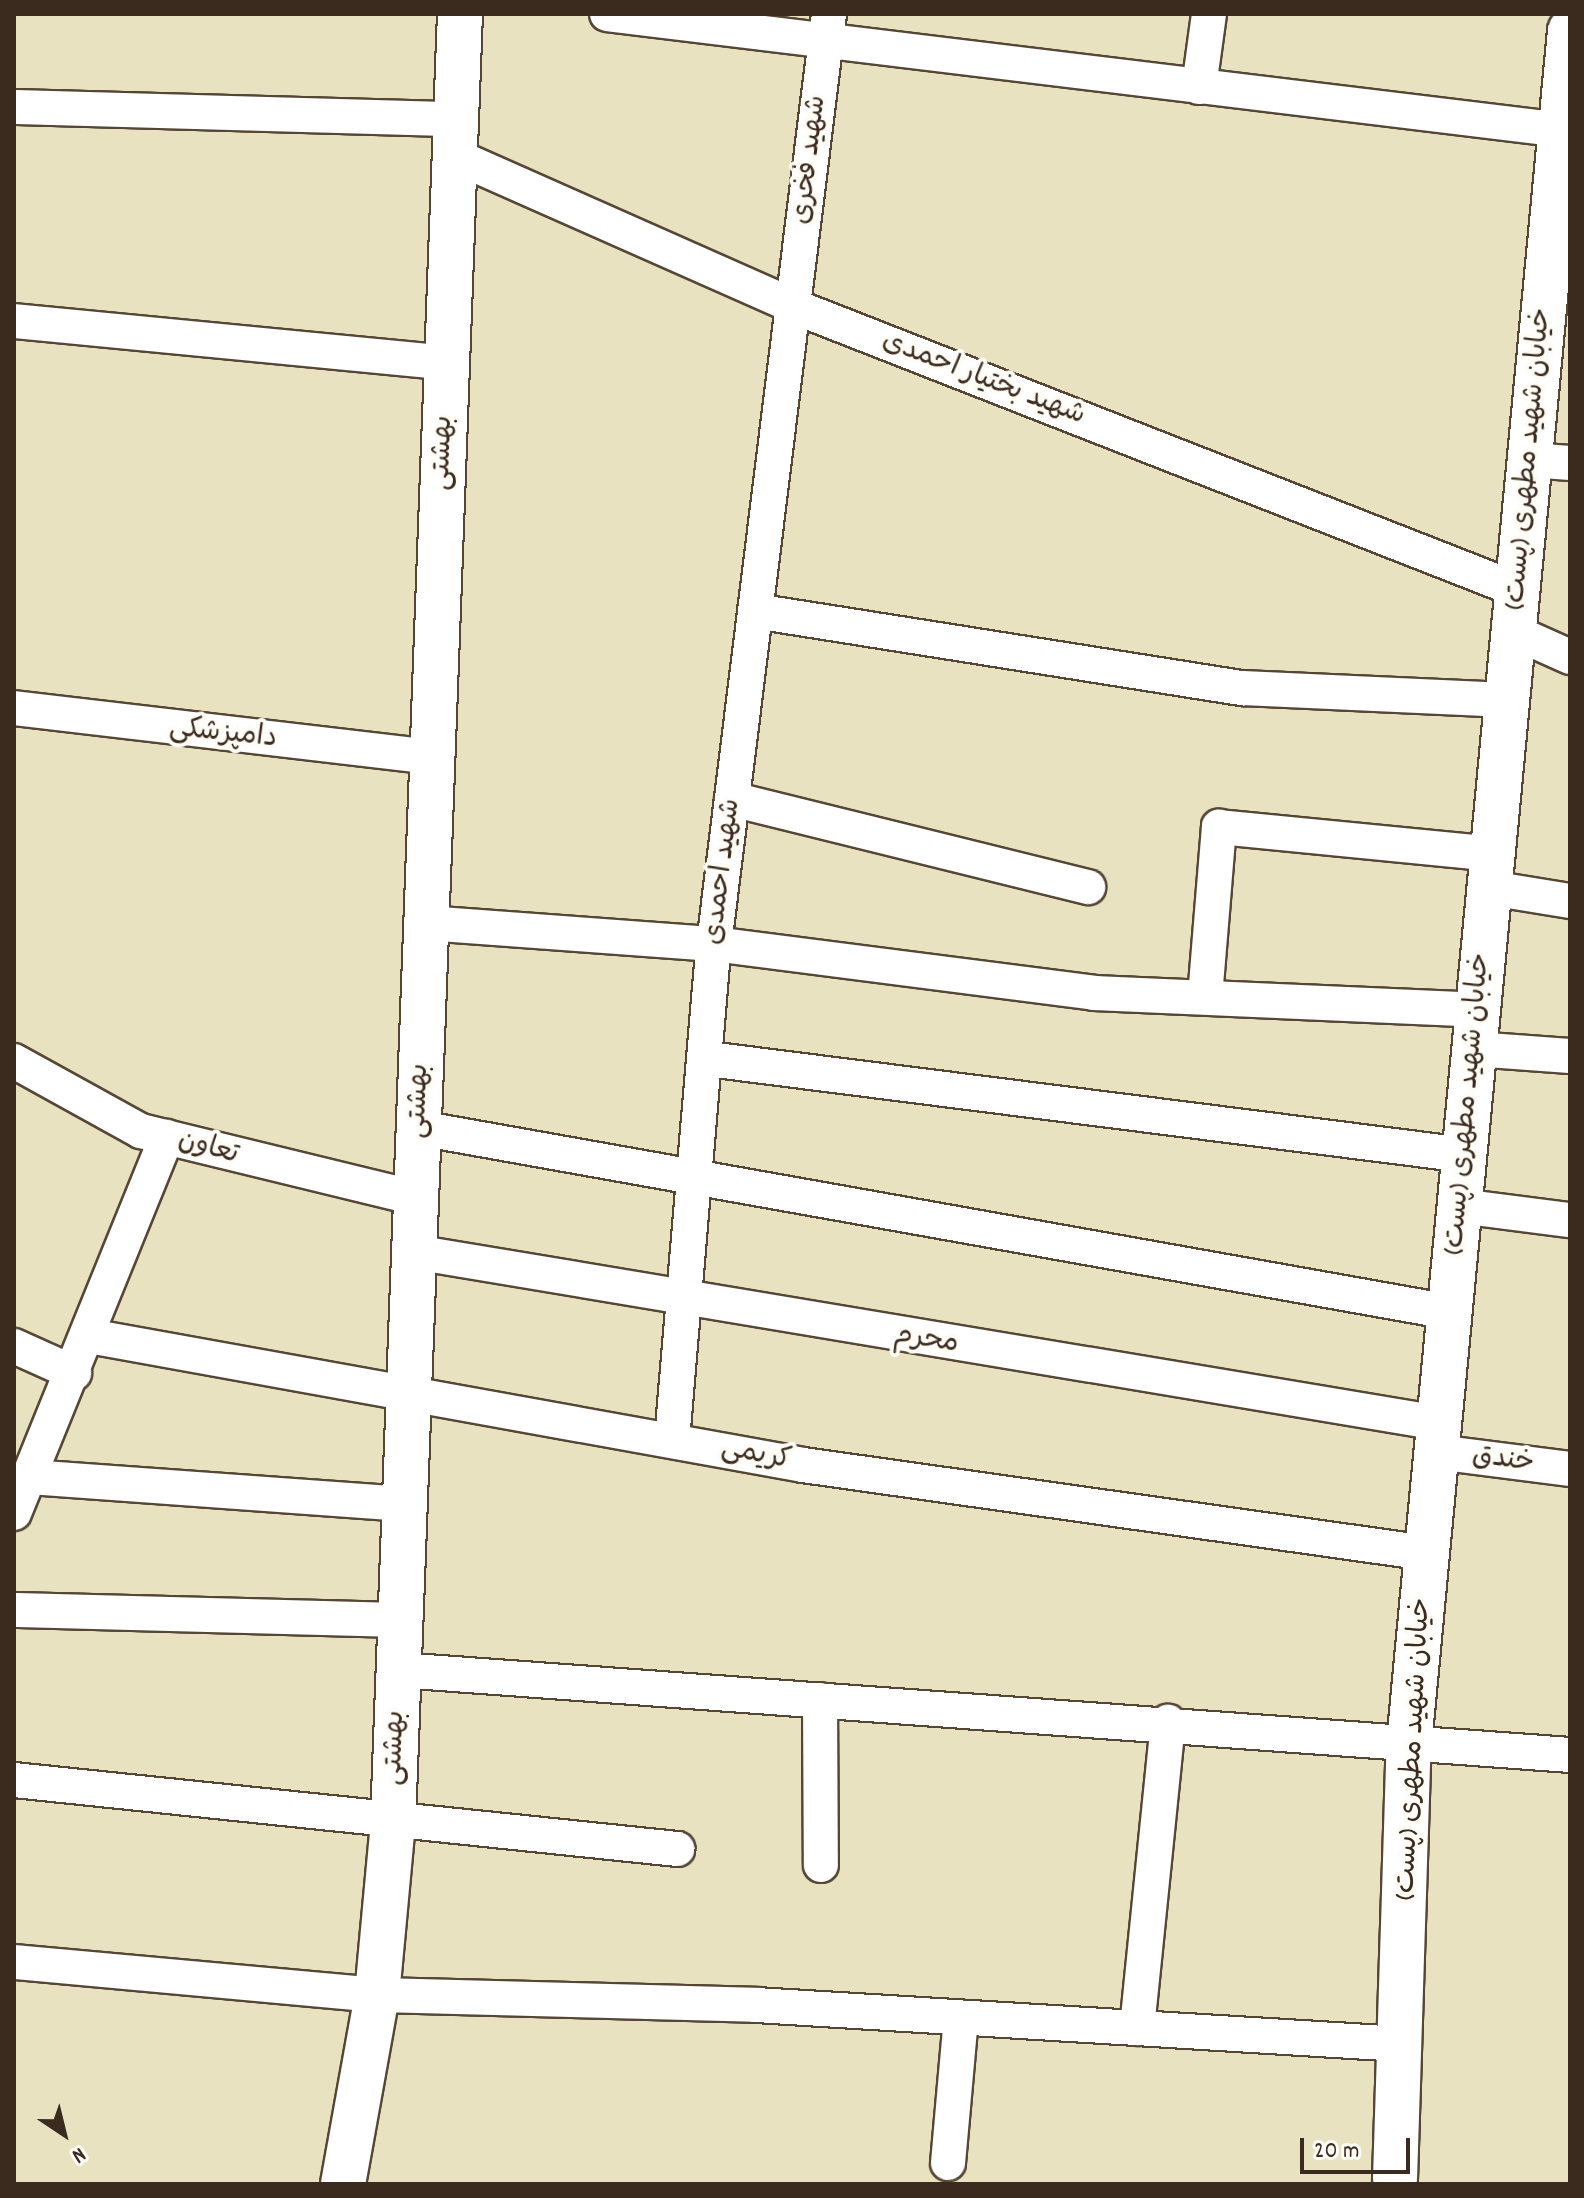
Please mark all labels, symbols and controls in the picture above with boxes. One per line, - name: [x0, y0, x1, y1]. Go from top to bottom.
- street label: شهید فخری: [786, 94, 836, 226]
- street label: خیابان شهید مطهری (پست): [1500, 307, 1560, 611]
- street label: شهید بختیار احمدی: [877, 326, 1089, 434]
- street label: بهشتی: [426, 415, 462, 491]
- street label: دامپزشکی: [168, 713, 278, 757]
- street label: شهید احمدی: [698, 797, 750, 947]
- street label: خیابان شهید مطهری (پست): [1439, 952, 1499, 1256]
- street label: بهشتی: [402, 1063, 438, 1139]
- street label: تعاون: [174, 1124, 242, 1174]
- street label: محرم: [891, 1319, 961, 1363]
- street label: کریمی: [718, 1433, 794, 1479]
- street label: خندق: [1470, 1440, 1536, 1482]
- street label: خیابان شهید مطهری (پست): [1390, 1597, 1440, 1901]
- street label: بهشتی: [378, 1710, 414, 1786]
- north arrow: [24, 2094, 104, 2174]
- scale bar: [1304, 2122, 1414, 2172]
- text: 20 m: [1314, 2135, 1360, 2169]
- text: N: [65, 2138, 91, 2170]

